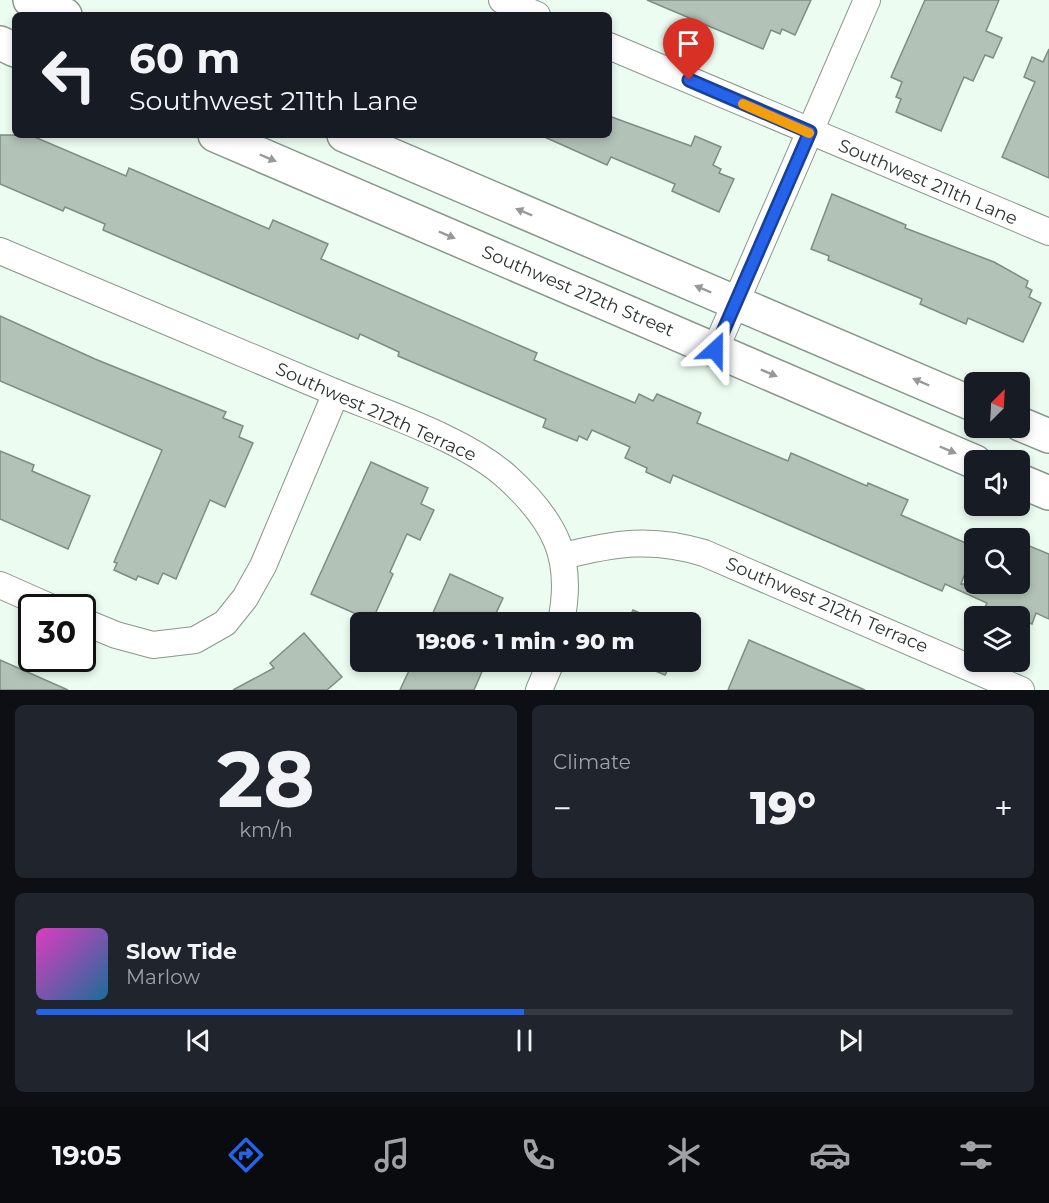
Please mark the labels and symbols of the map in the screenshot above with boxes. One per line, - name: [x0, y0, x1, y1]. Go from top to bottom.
- pin: [663, 18, 714, 80]
- street label: Southwest 211th Lane: [835, 134, 1021, 230]
- one-way arrow: [260, 153, 278, 163]
- one-way arrow: [515, 207, 533, 216]
- one-way arrow: [439, 230, 457, 240]
- street label: Southwest 212th Street: [479, 241, 677, 341]
- one-way arrow: [694, 284, 712, 294]
- position arrow: [683, 318, 747, 382]
- street label: Southwest 212th Terrace: [272, 358, 480, 466]
- one-way arrow: [760, 368, 778, 378]
- north arrow: [964, 372, 1030, 438]
- one-way arrow: [912, 377, 930, 387]
- one-way arrow: [939, 446, 957, 455]
- street label: Southwest 212th Terrace: [723, 552, 931, 658]
- speed limit sign: 30: [18, 594, 96, 672]

